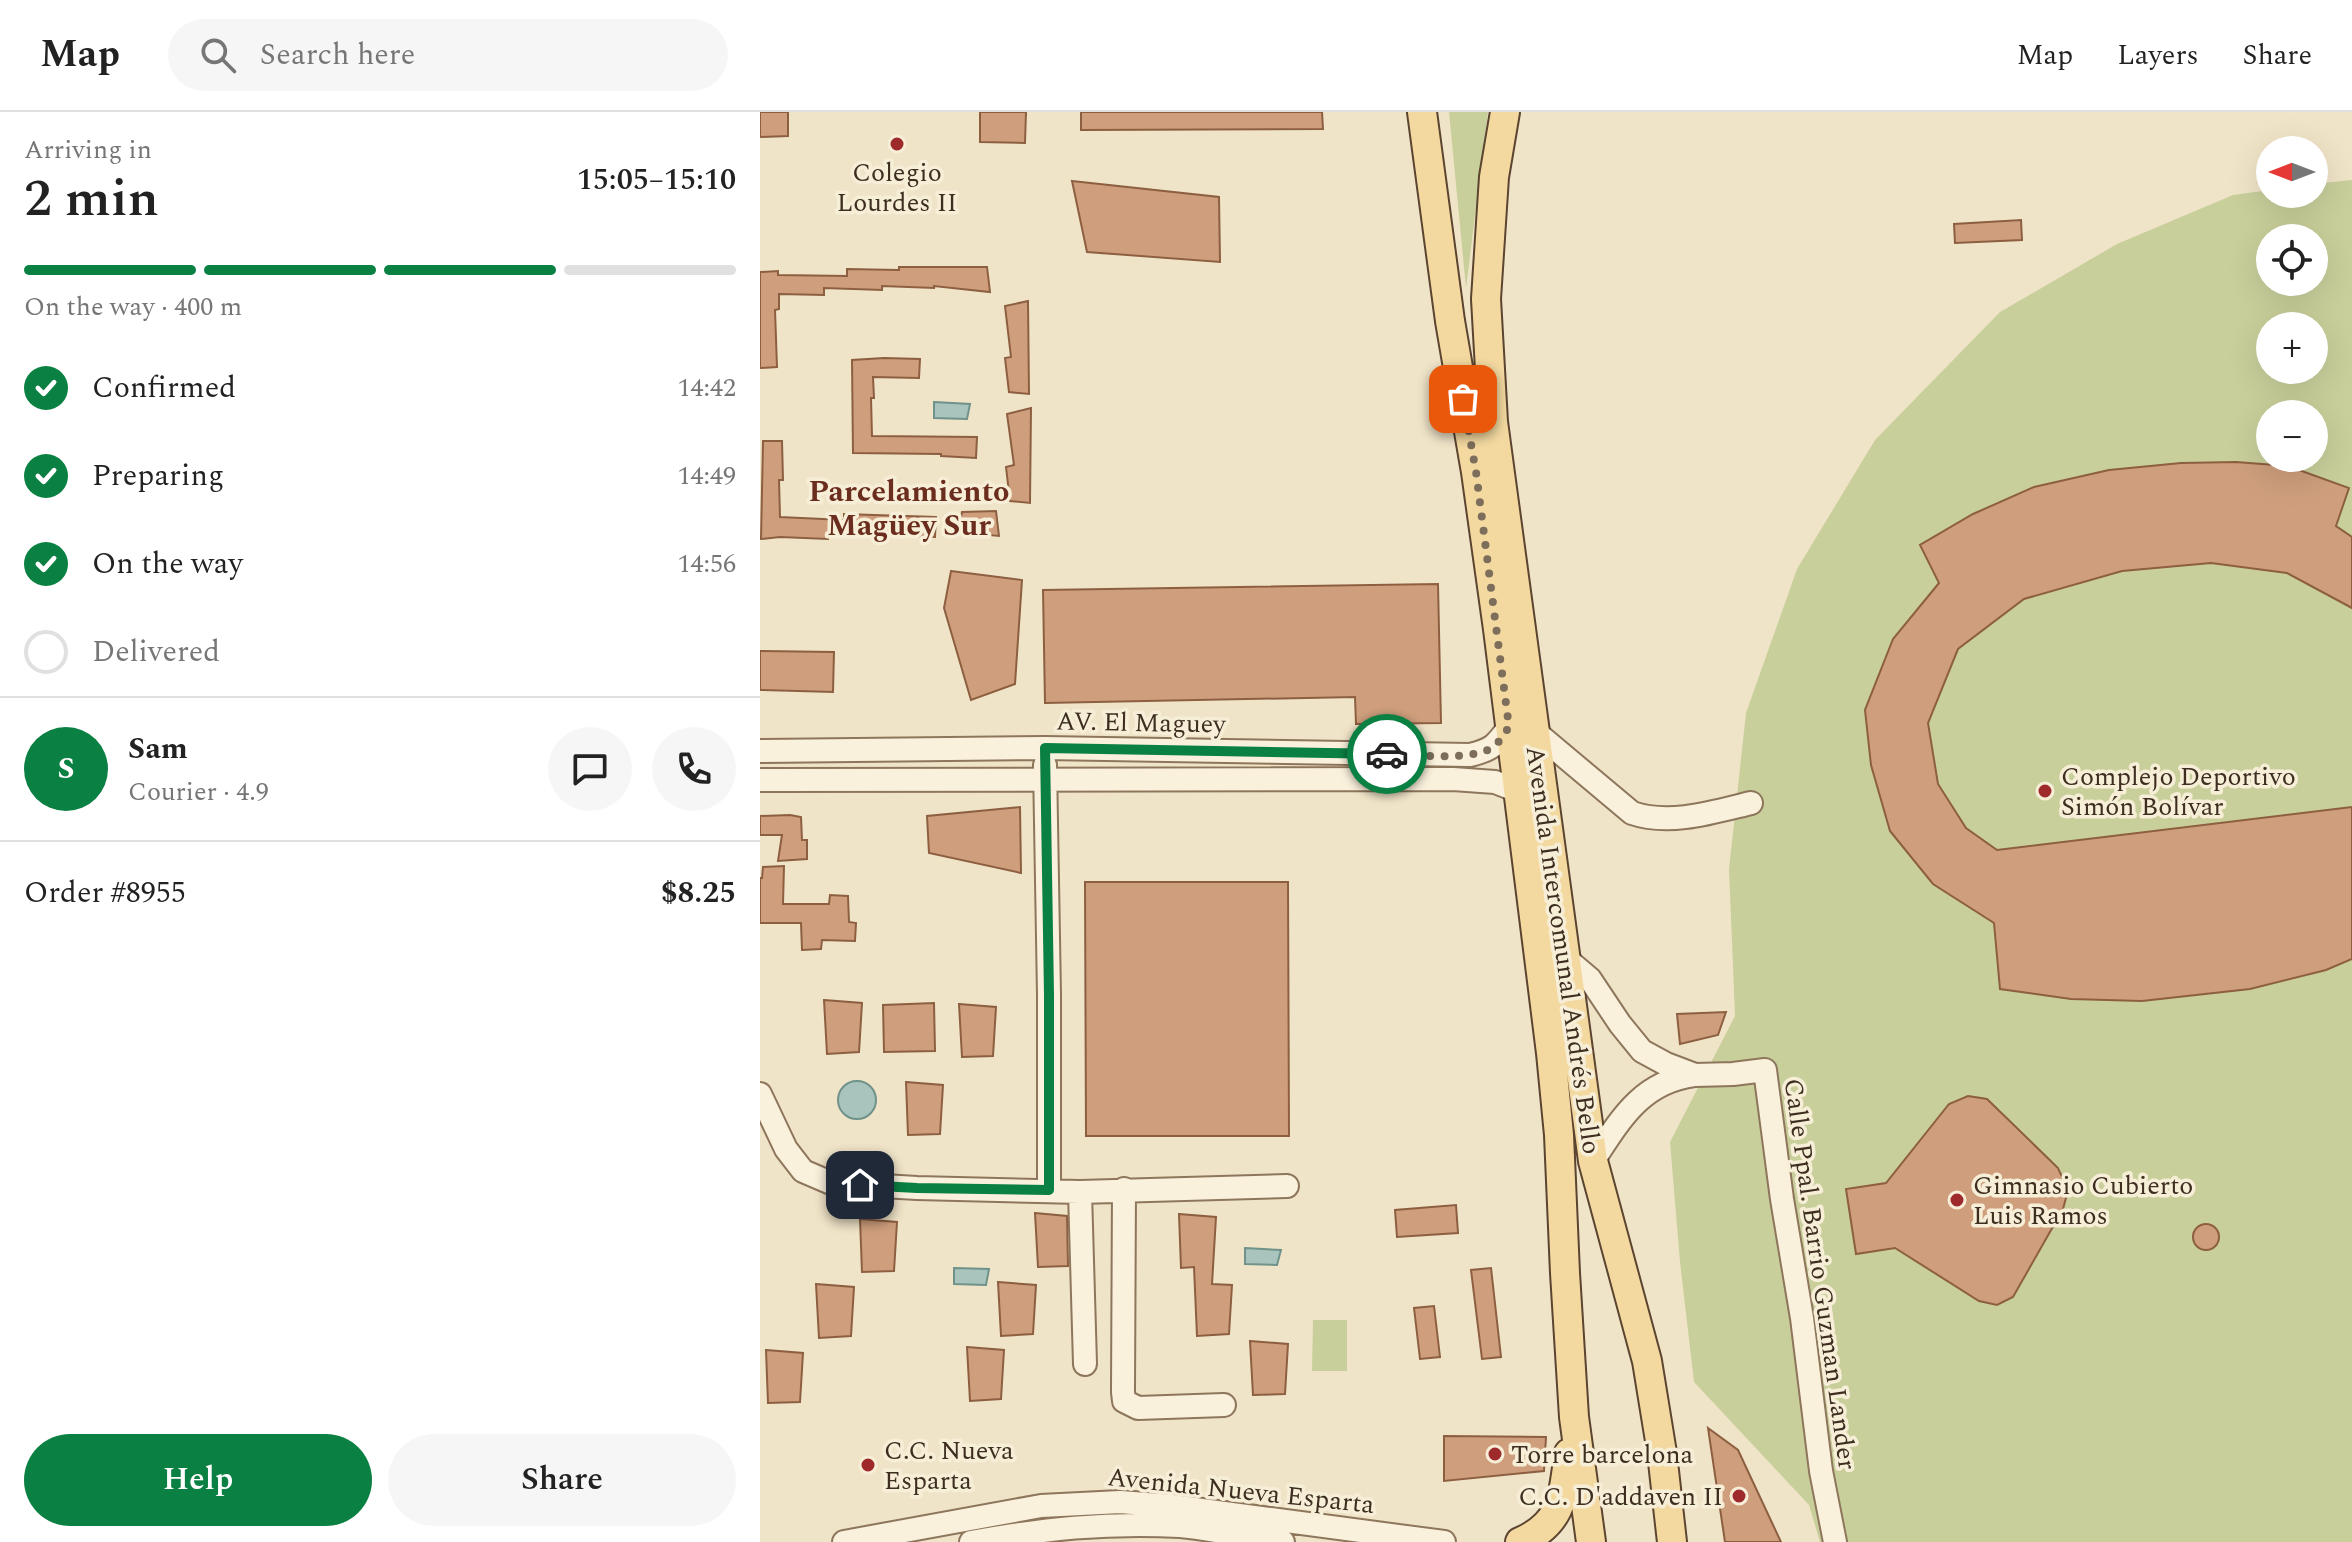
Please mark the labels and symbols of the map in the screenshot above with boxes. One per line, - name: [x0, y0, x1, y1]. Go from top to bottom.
- marker: Colegio Lourdes II: [888, 135, 906, 153]
- north arrow: [2256, 136, 2328, 208]
- place label: Colegio Lourdes II: [837, 153, 957, 223]
- pin: [1429, 365, 1497, 433]
- district label: Parcelamiento Magüey Sur: [809, 469, 1009, 549]
- street label: AV. El Maguey: [1056, 702, 1228, 745]
- courier: [1347, 714, 1427, 794]
- street label: Avenida Intercomunal Andrés Bello: [1515, 743, 1611, 1157]
- place label: Complejo Deportivo Simón Bolívar: [2061, 757, 2296, 827]
- marker: Complejo Deportivo Simón Bolívar: [2036, 782, 2054, 800]
- street label: Calle Ppal. Barrio Guzman Lander: [1773, 1076, 1867, 1472]
- pin: [826, 1151, 894, 1219]
- place label: Gimnasio Cubierto Luis Ramos: [1973, 1166, 2193, 1236]
- marker: Gimnasio Cubierto Luis Ramos: [1948, 1191, 1966, 1209]
- place label: C.C. Nueva Esparta: [884, 1431, 1014, 1501]
- place label: Torre barcelona: [1511, 1435, 1693, 1475]
- marker: Torre barcelona: [1486, 1445, 1504, 1463]
- marker: C.C. Nueva Esparta: [859, 1456, 877, 1474]
- street label: Avenida Nueva Esparta: [1106, 1457, 1377, 1525]
- place label: C.C. D'addaven II: [1518, 1477, 1723, 1517]
- marker: C.C. D'addaven II: [1730, 1487, 1748, 1505]

